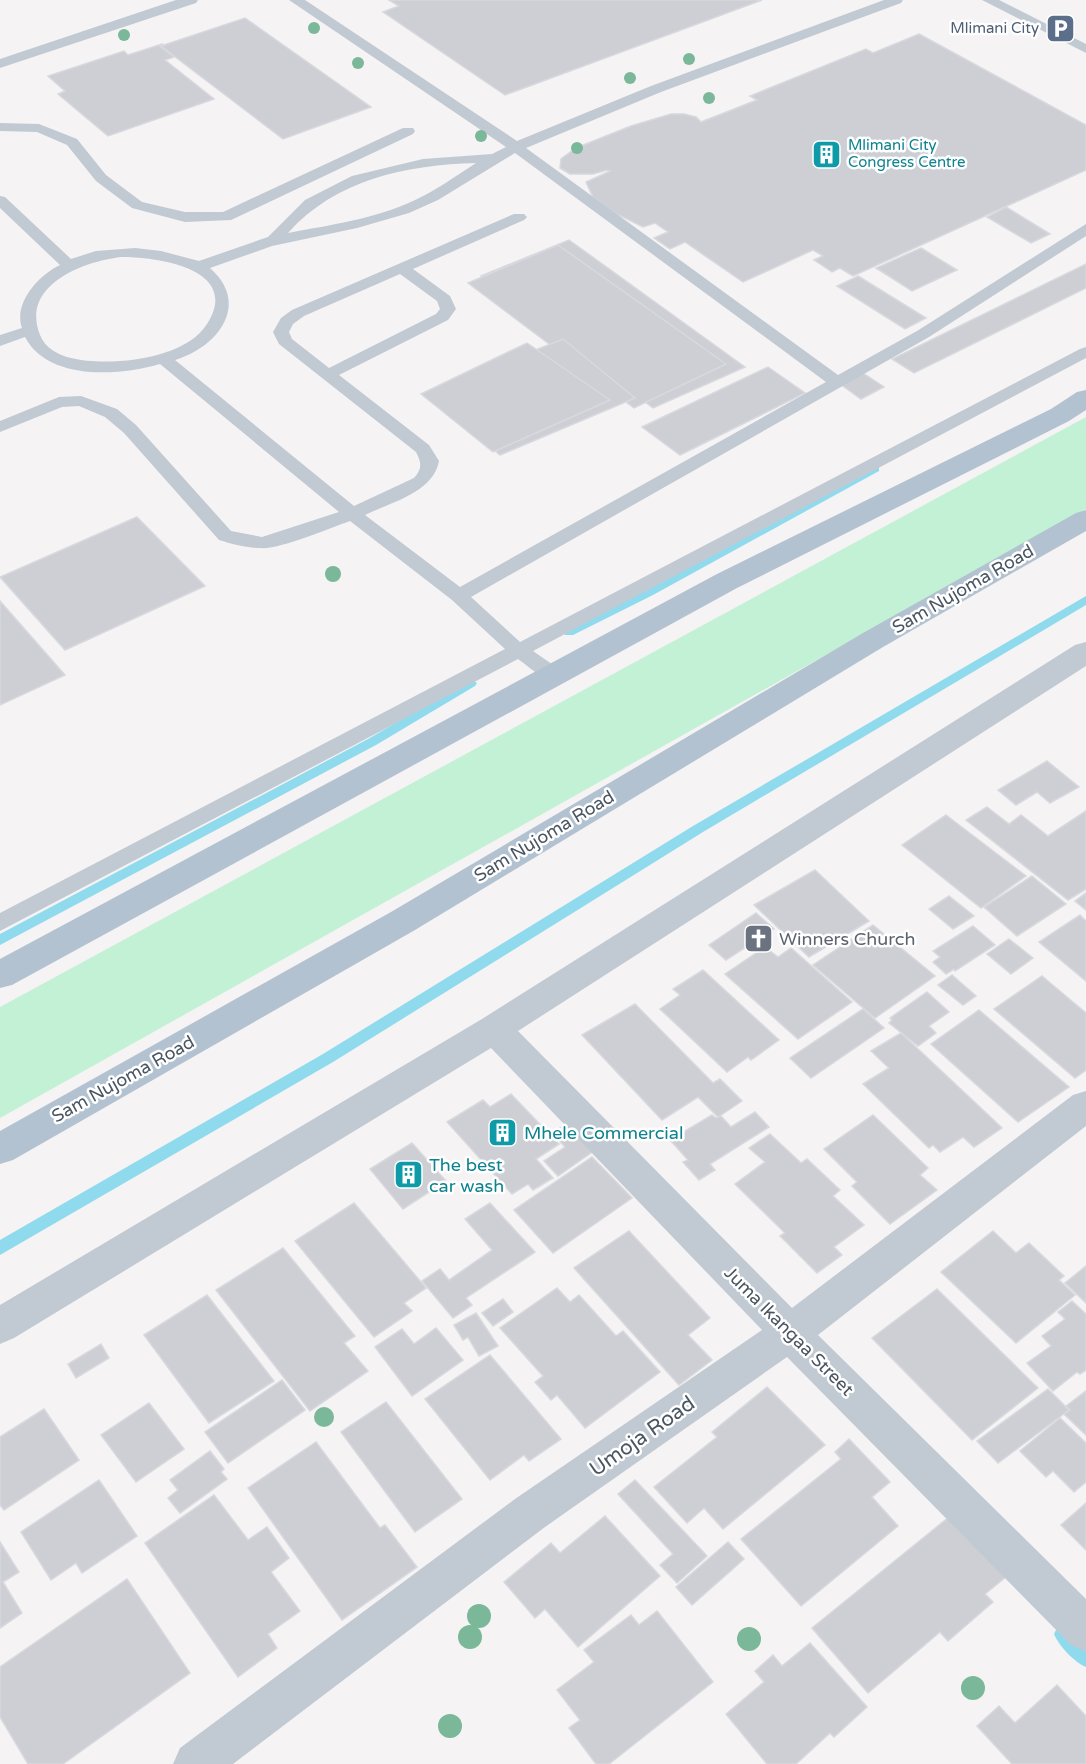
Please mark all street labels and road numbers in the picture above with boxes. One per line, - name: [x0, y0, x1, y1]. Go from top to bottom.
- street label: Sam Nujoma Road: [888, 540, 1038, 638]
- street label: Sam Nujoma Road: [470, 785, 618, 887]
- street label: Sam Nujoma Road: [48, 1031, 198, 1127]
- street label: Juma Ikangaa Street: [720, 1262, 858, 1400]
- street label: Umoja Road: [585, 1391, 700, 1482]

